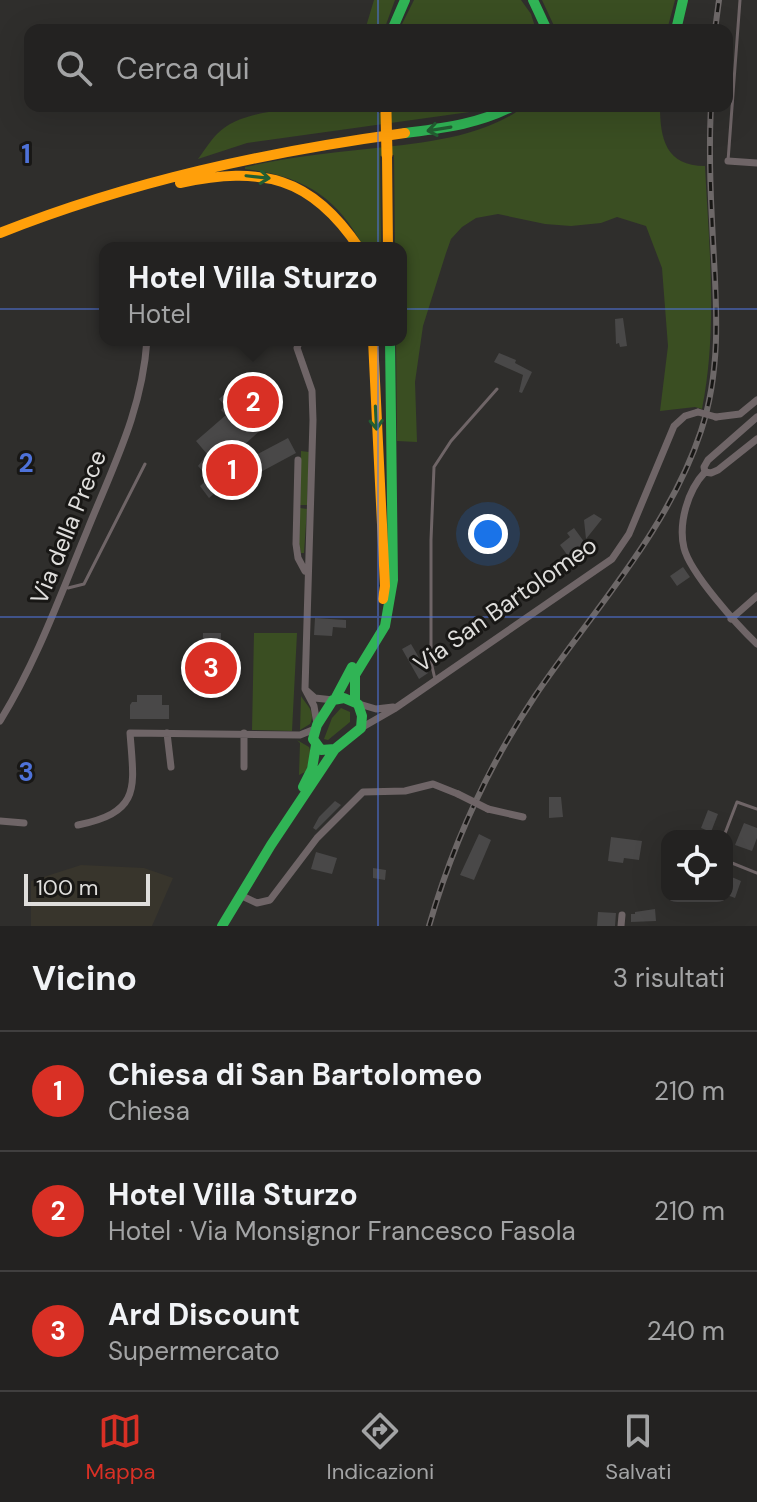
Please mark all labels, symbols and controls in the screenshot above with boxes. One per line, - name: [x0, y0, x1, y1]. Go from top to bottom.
- search box: [24, 24, 733, 112]
- icon: search: [52, 46, 96, 90]
- text: Cerca qui: [116, 49, 250, 88]
- one-way arrow: [427, 122, 453, 137]
- text: 1: [21, 137, 31, 171]
- one-way arrow: [244, 169, 271, 184]
- popup: [99, 242, 407, 346]
- text: Hotel Villa Sturzo: [128, 258, 378, 297]
- text: Hotel: [128, 297, 191, 331]
- pin: 2: [227, 372, 279, 432]
- one-way arrow: [369, 404, 384, 431]
- pin: 1: [206, 440, 258, 500]
- street label: Via della Prece: [23, 445, 113, 609]
- text: 2: [18, 446, 34, 480]
- your location: [468, 514, 508, 554]
- street label: Via San Bartolomeo: [407, 529, 603, 679]
- pin: 3: [185, 638, 237, 698]
- text: 3: [18, 755, 34, 789]
- map controls: [661, 830, 733, 902]
- button: locate: [661, 830, 733, 902]
- scale bar: [24, 870, 150, 906]
- text: 100 m: [36, 873, 98, 902]
- text: Vicino: [32, 956, 137, 1001]
- text: 3 risultati: [613, 961, 725, 995]
- text: Chiesa di San Bartolomeo: [108, 1055, 483, 1094]
- text: 1: [53, 1074, 63, 1108]
- text: 210 m: [654, 1074, 725, 1108]
- text: Chiesa: [108, 1094, 190, 1128]
- text: Hotel Villa Sturzo: [108, 1175, 358, 1214]
- text: 2: [50, 1194, 66, 1228]
- text: 210 m: [654, 1194, 725, 1228]
- text: Hotel · Via Monsignor Francesco Fasola: [108, 1214, 576, 1248]
- text: Ard Discount: [108, 1295, 300, 1334]
- text: 3: [50, 1314, 66, 1348]
- text: 240 m: [647, 1314, 725, 1348]
- text: Supermercato: [108, 1334, 280, 1368]
- tab: Mappa: [86, 1409, 155, 1486]
- tab: Indicazioni: [327, 1409, 434, 1486]
- tab: Salvati: [605, 1409, 671, 1486]

